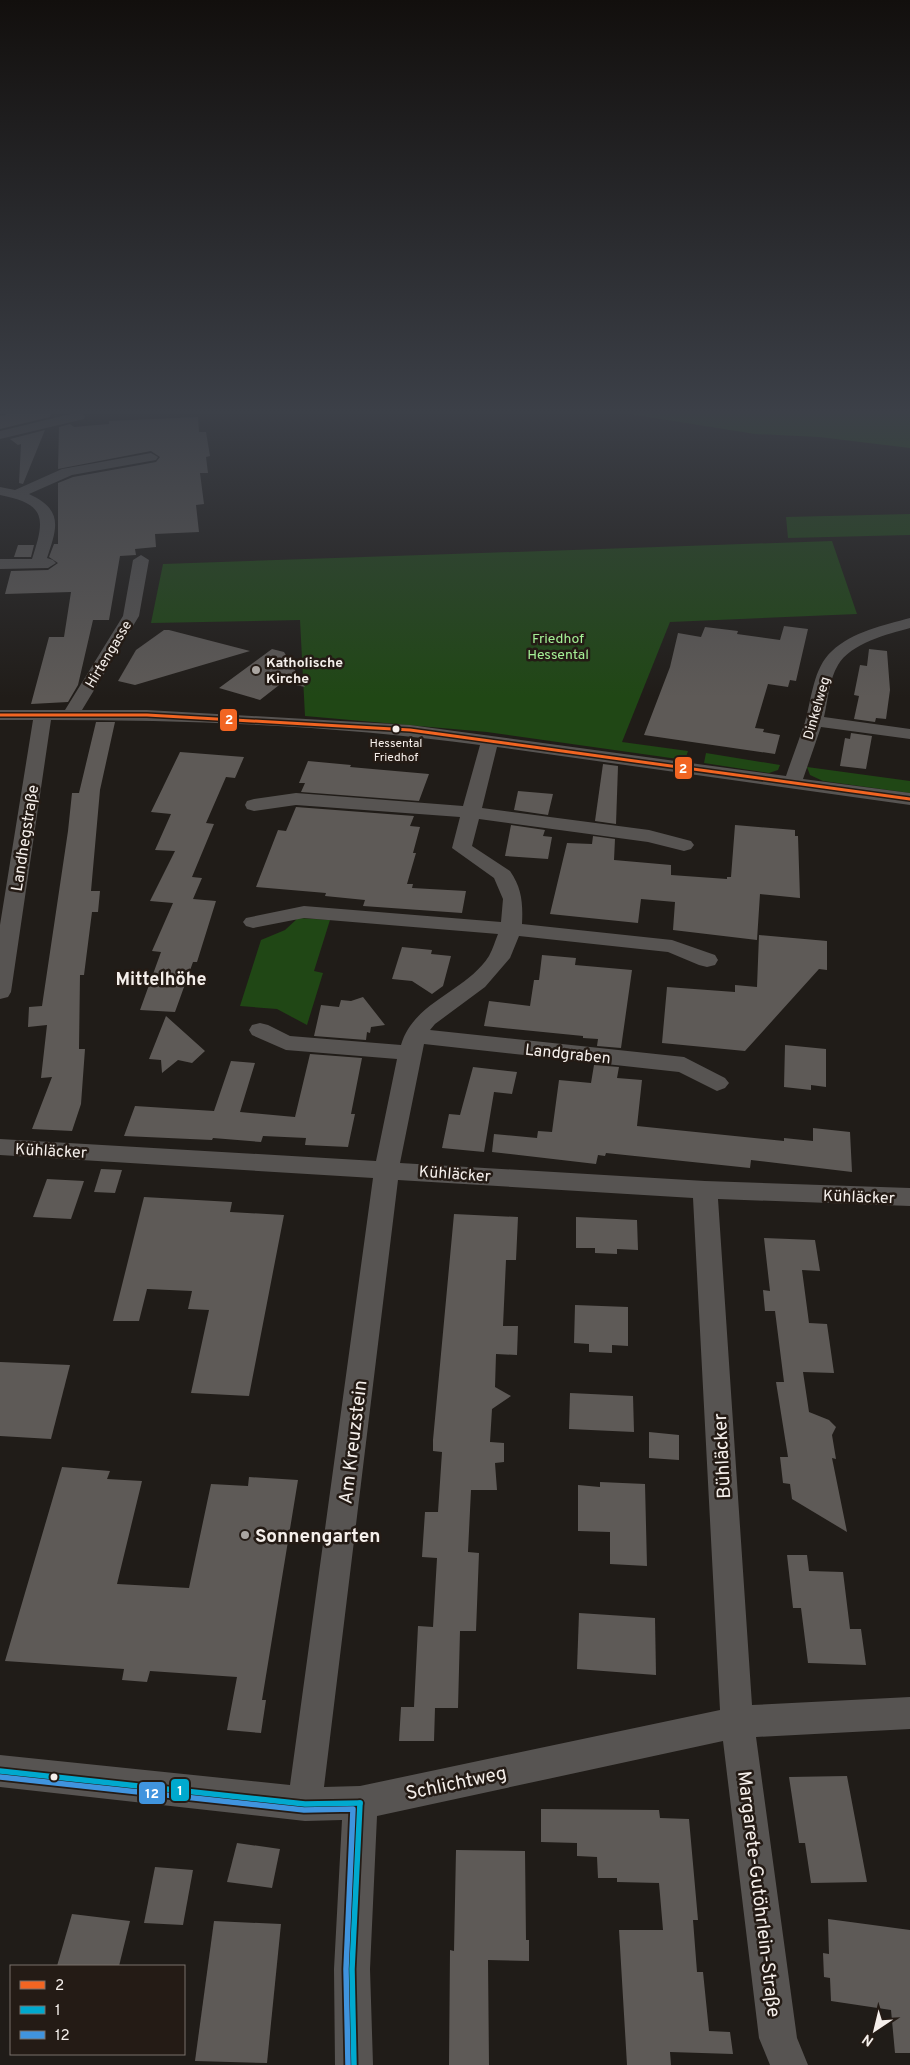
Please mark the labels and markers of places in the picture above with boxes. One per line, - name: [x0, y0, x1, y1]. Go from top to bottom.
- place label: Katholische Kirche: [266, 655, 343, 688]
- marker: Katholische Kirche: [250, 664, 262, 676]
- marker: Hessental Friedhof: [391, 724, 401, 734]
- place label: Hessental Friedhof: [370, 736, 422, 766]
- place label: Sonnengarten: [255, 1525, 381, 1549]
- marker: Sonnengarten: [239, 1529, 251, 1541]
- unlabelled marker: [49, 1772, 59, 1782]

